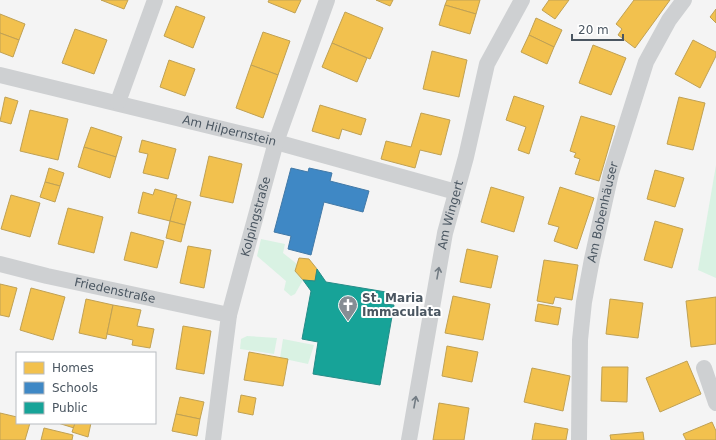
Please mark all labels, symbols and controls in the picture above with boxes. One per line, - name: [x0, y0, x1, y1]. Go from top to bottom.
- scale bar: [572, 16, 623, 42]
- text: 20 m: [578, 23, 609, 37]
- street label: Am Hilpernstein: [181, 113, 278, 149]
- street label: Am Bobenhäuser: [584, 160, 621, 264]
- street label: Kolpingstraße: [238, 175, 273, 258]
- street label: Am Wingert: [435, 178, 466, 251]
- one-way arrow: [434, 267, 442, 280]
- street label: Friedenstraße: [73, 275, 157, 306]
- place label: St. Maria Immaculata: [362, 291, 441, 319]
- church icon: St. Maria Immaculata: [337, 294, 359, 322]
- legend: [16, 352, 156, 424]
- text: Homes: [52, 361, 94, 375]
- text: Schools: [52, 381, 98, 395]
- one-way arrow: [411, 395, 419, 408]
- text: Public: [52, 401, 88, 415]

